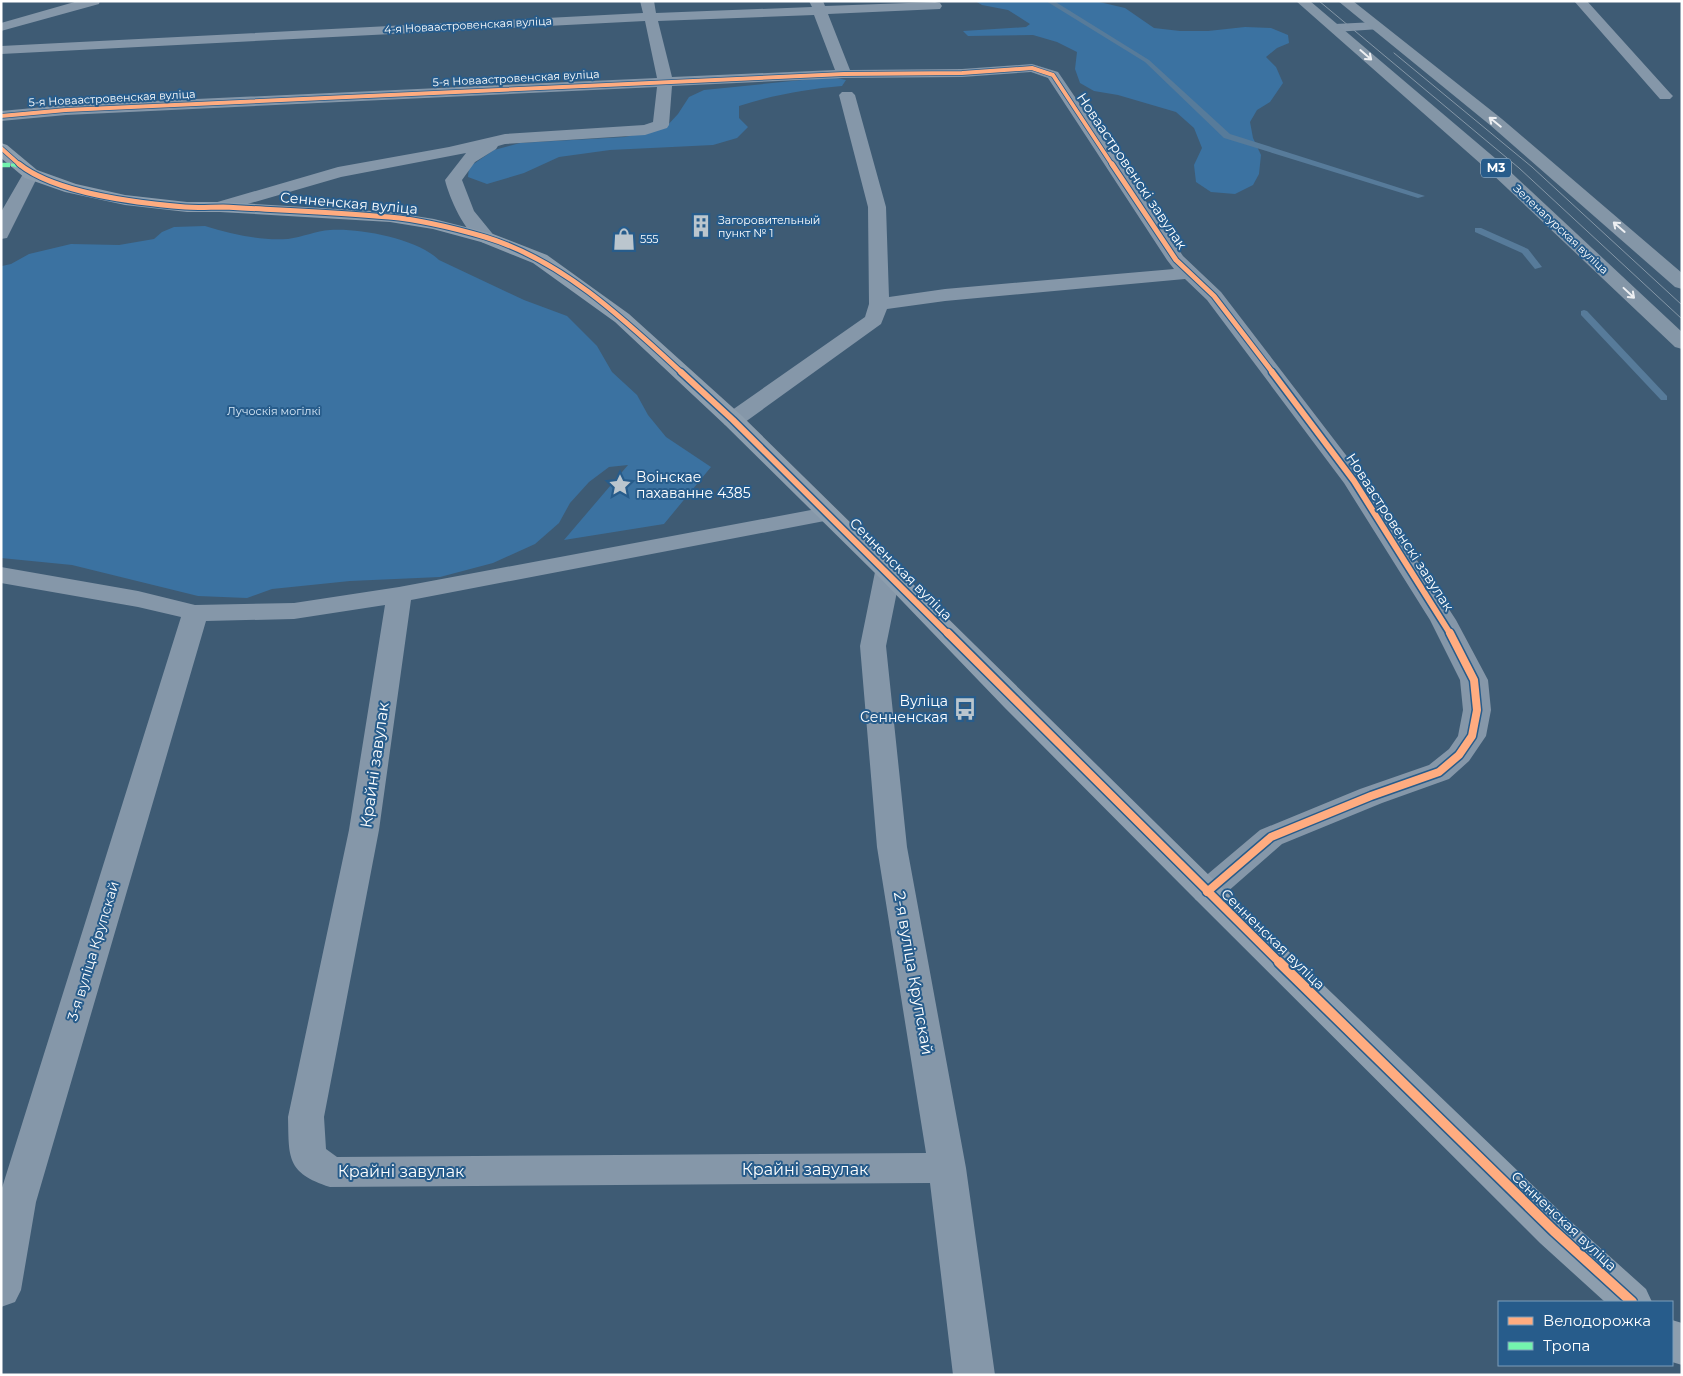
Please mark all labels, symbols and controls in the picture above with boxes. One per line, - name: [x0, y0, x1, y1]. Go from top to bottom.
- street label: 4-я Новаастровенская вуліца: [384, 14, 552, 36]
- one-way arrow: [1359, 49, 1372, 60]
- street label: 5-я Новаастровенская вуліца: [432, 67, 600, 89]
- street label: 5-я Новаастровенская вуліца: [28, 87, 196, 109]
- street label: Новаастровенскі завулак: [1073, 89, 1191, 253]
- one-way arrow: [1489, 117, 1502, 128]
- road number: М3: [1481, 158, 1511, 178]
- street label: Зеленагурская вуліца: [1511, 181, 1611, 277]
- street label: Сенненская вуліца: [279, 188, 419, 218]
- building icon: Загоровительный пункт № 1: [688, 213, 714, 239]
- place label: Загоровительный пункт № 1: [718, 213, 820, 240]
- one-way arrow: [1612, 222, 1625, 233]
- shop icon: 555: [611, 226, 637, 252]
- place label: 555: [640, 232, 659, 246]
- one-way arrow: [1623, 287, 1636, 299]
- park label: Лучоскія могілкі: [227, 404, 321, 418]
- street label: Новаастровенскі завулак: [1342, 450, 1458, 614]
- place label: Воінскае пахаванне 4385: [636, 468, 751, 502]
- place icon: Воінскае пахаванне 4385: [607, 472, 633, 498]
- street label: Сенненская вуліца: [846, 514, 956, 624]
- place label: Вуліца Сенненская: [860, 692, 948, 726]
- bus stop icon: Вуліца Сенненская: [952, 696, 978, 722]
- street label: Крайні завулак: [356, 700, 393, 829]
- street label: 3-я вуліца Крупскай: [63, 879, 123, 1023]
- street label: Сенненская вуліца: [1217, 885, 1329, 993]
- street label: 2-я вуліца Крупскай: [890, 890, 937, 1056]
- street label: Крайні завулак: [742, 1160, 869, 1179]
- street label: Крайні завулак: [338, 1162, 465, 1181]
- street label: Сенненская вуліца: [1507, 1167, 1621, 1275]
- legend: [1498, 1301, 1673, 1366]
- text: Велодорожка: [1543, 1311, 1651, 1330]
- text: Тропа: [1543, 1336, 1590, 1355]

